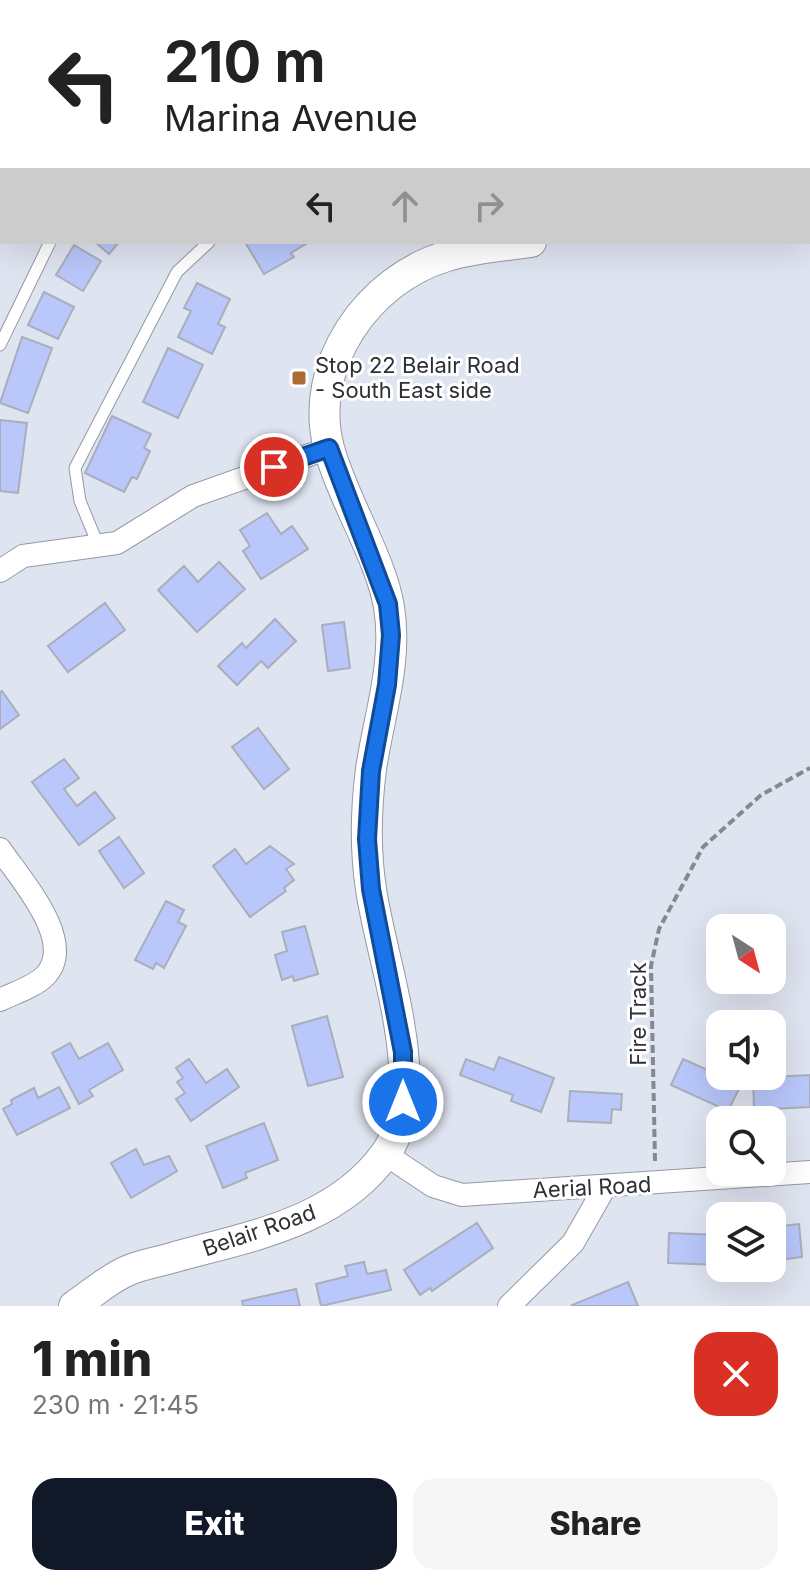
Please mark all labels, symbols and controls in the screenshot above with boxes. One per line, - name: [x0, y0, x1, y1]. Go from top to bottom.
- text: 210 m: [164, 28, 326, 96]
- icon: left: [32, 32, 136, 136]
- text: Marina Avenue: [164, 96, 418, 140]
- icon: left: [299, 184, 343, 228]
- icon: ahead: [383, 184, 427, 228]
- icon: right: [467, 184, 511, 228]
- place label: Stop 22 Belair Road - South East side: [315, 352, 520, 403]
- marker: Stop 22 Belair Road - South East side: [290, 369, 308, 387]
- pin: [240, 433, 308, 501]
- icon: arrive: [252, 445, 296, 489]
- north arrow: [706, 914, 786, 994]
- map controls: [706, 914, 786, 1282]
- street label: Fire Track: [625, 962, 651, 1066]
- button: sound: [706, 1010, 786, 1090]
- position arrow: [361, 1060, 445, 1144]
- button: search: [706, 1106, 786, 1186]
- street label: Aerial Road: [532, 1171, 652, 1203]
- street label: Belair Road: [199, 1199, 319, 1261]
- button: layers: [706, 1202, 786, 1282]
- text: 1 min: [32, 1329, 152, 1388]
- button: close: [694, 1332, 778, 1416]
- text: 230 m · 21:45: [32, 1389, 199, 1420]
- button: Exit: [32, 1478, 397, 1570]
- button: Share: [413, 1478, 778, 1570]

